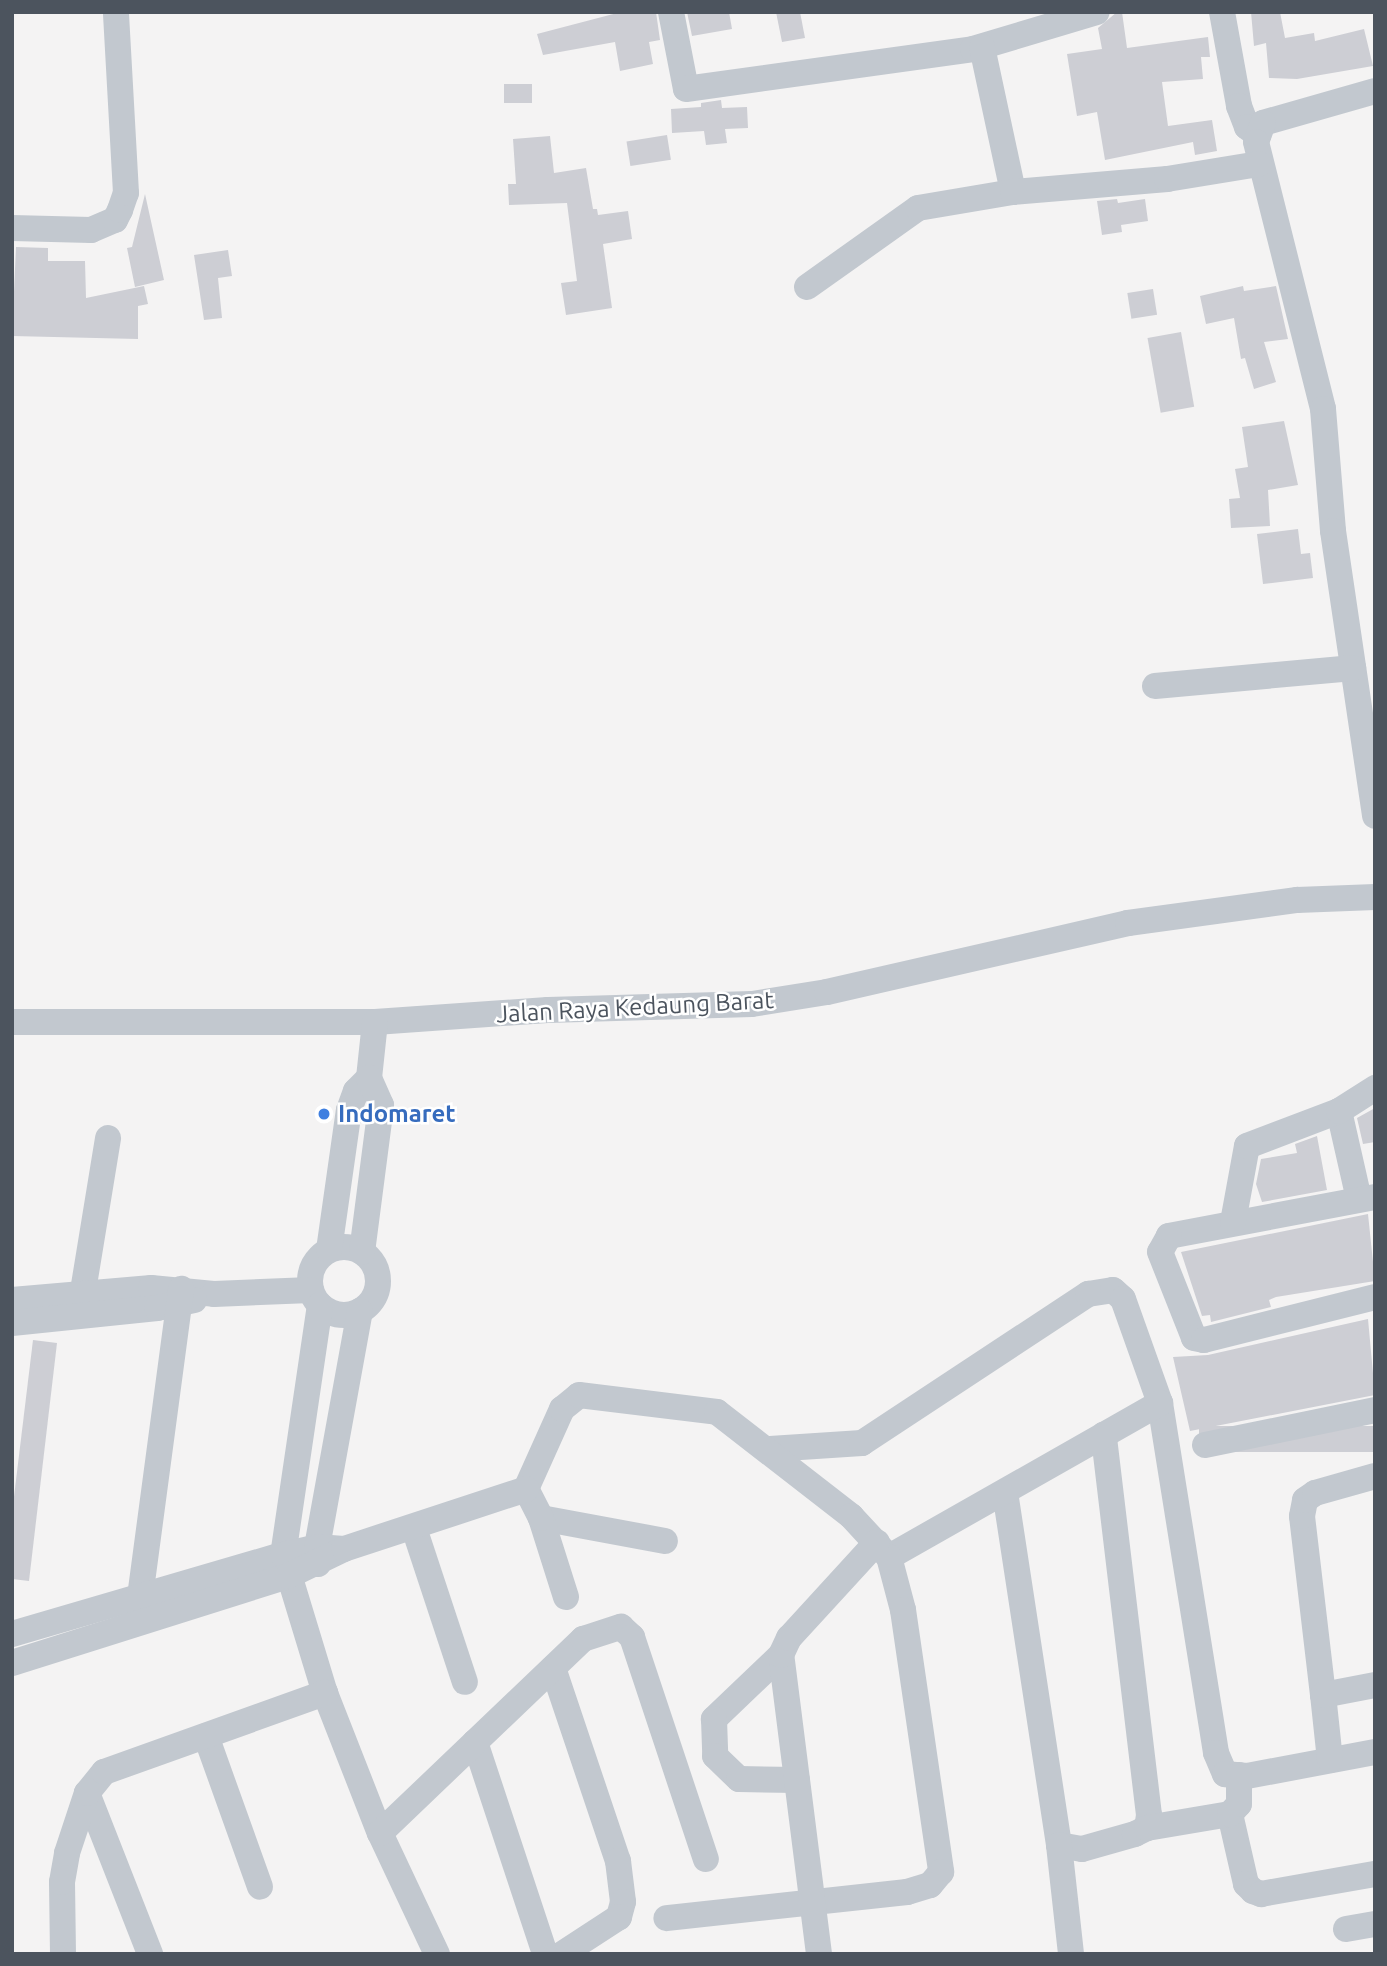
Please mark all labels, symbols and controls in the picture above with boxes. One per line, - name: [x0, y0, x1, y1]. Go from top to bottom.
- street label: Jalan Raya Kedaung Barat: [496, 985, 774, 1029]
- place label: Indomaret: [338, 1100, 456, 1128]
- marker: Indomaret: [316, 1106, 332, 1122]

